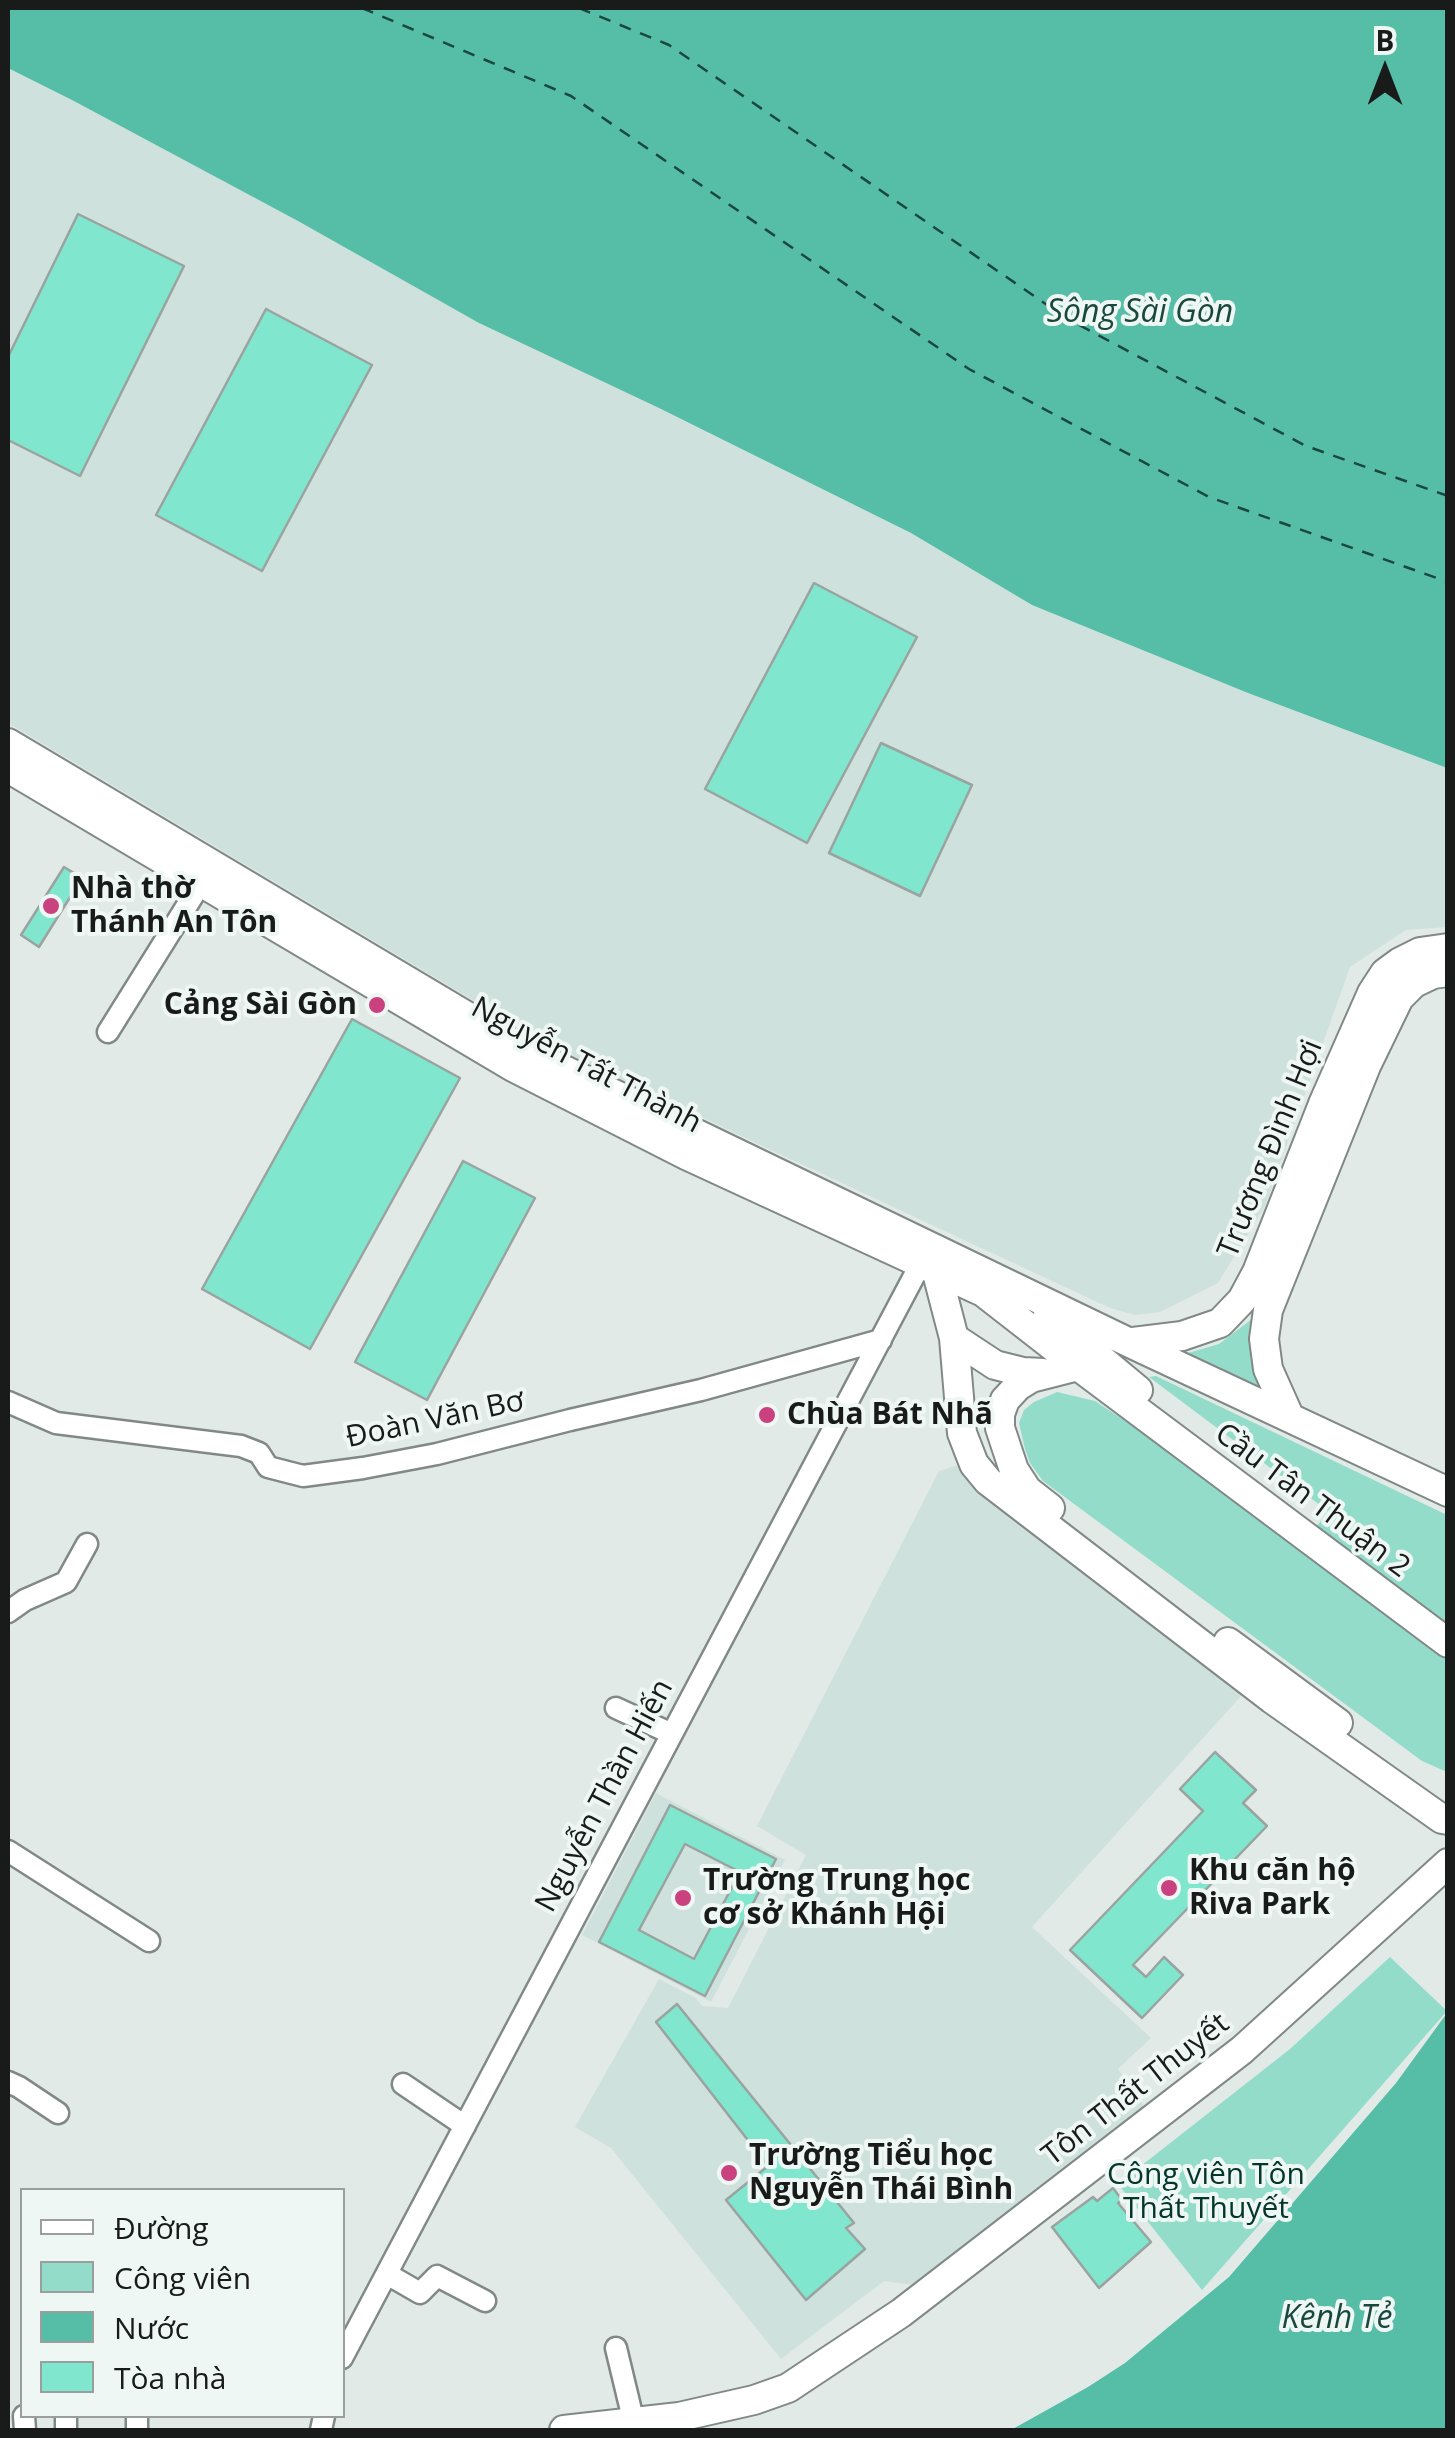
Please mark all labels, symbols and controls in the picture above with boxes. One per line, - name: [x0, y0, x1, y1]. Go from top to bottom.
- north arrow: [1335, 20, 1435, 120]
- text: B: [1376, 21, 1394, 59]
- water label: Sông Sài Gòn: [1047, 294, 1233, 332]
- place label: Nhà thờ Thánh An Tôn: [71, 871, 277, 942]
- marker: Nhà thờ Thánh An Tôn: [40, 895, 62, 917]
- place label: Cảng Sài Gòn: [164, 987, 357, 1023]
- street label: Nguyễn Tất Thành: [465, 990, 707, 1142]
- marker: Cảng Sài Gòn: [366, 994, 388, 1016]
- street label: Trương Đình Hợi: [1211, 1035, 1331, 1263]
- street label: Đoàn Văn Bơ: [343, 1384, 527, 1456]
- place label: Chùa Bát Nhã: [787, 1397, 993, 1433]
- marker: Chùa Bát Nhã: [756, 1404, 778, 1426]
- street label: Cầu Tân Thuận 2: [1208, 1416, 1416, 1586]
- street label: Nguyễn Thần Hiến: [529, 1674, 681, 1918]
- place label: Khu căn hộ Riva Park: [1189, 1853, 1355, 1924]
- place label: Trường Trung học cơ sở Khánh Hội: [703, 1863, 971, 1934]
- marker: Khu căn hộ Riva Park: [1158, 1877, 1180, 1899]
- marker: Trường Trung học cơ sở Khánh Hội: [672, 1887, 694, 1909]
- street label: Tôn Thất Thuyết: [1036, 2006, 1236, 2174]
- place label: Trường Tiểu học Nguyễn Thái Bình: [749, 2138, 1013, 2208]
- park label: Công viên Tôn Thất Thuyết: [1107, 2157, 1305, 2228]
- marker: Trường Tiểu học Nguyễn Thái Bình: [718, 2162, 740, 2184]
- legend: [20, 2188, 345, 2418]
- text: Đường: [114, 2207, 209, 2248]
- text: Công viên: [114, 2257, 251, 2298]
- water label: Kênh Tẻ: [1282, 2300, 1392, 2338]
- text: Nước: [114, 2307, 189, 2348]
- text: Tòa nhà: [114, 2357, 227, 2398]

